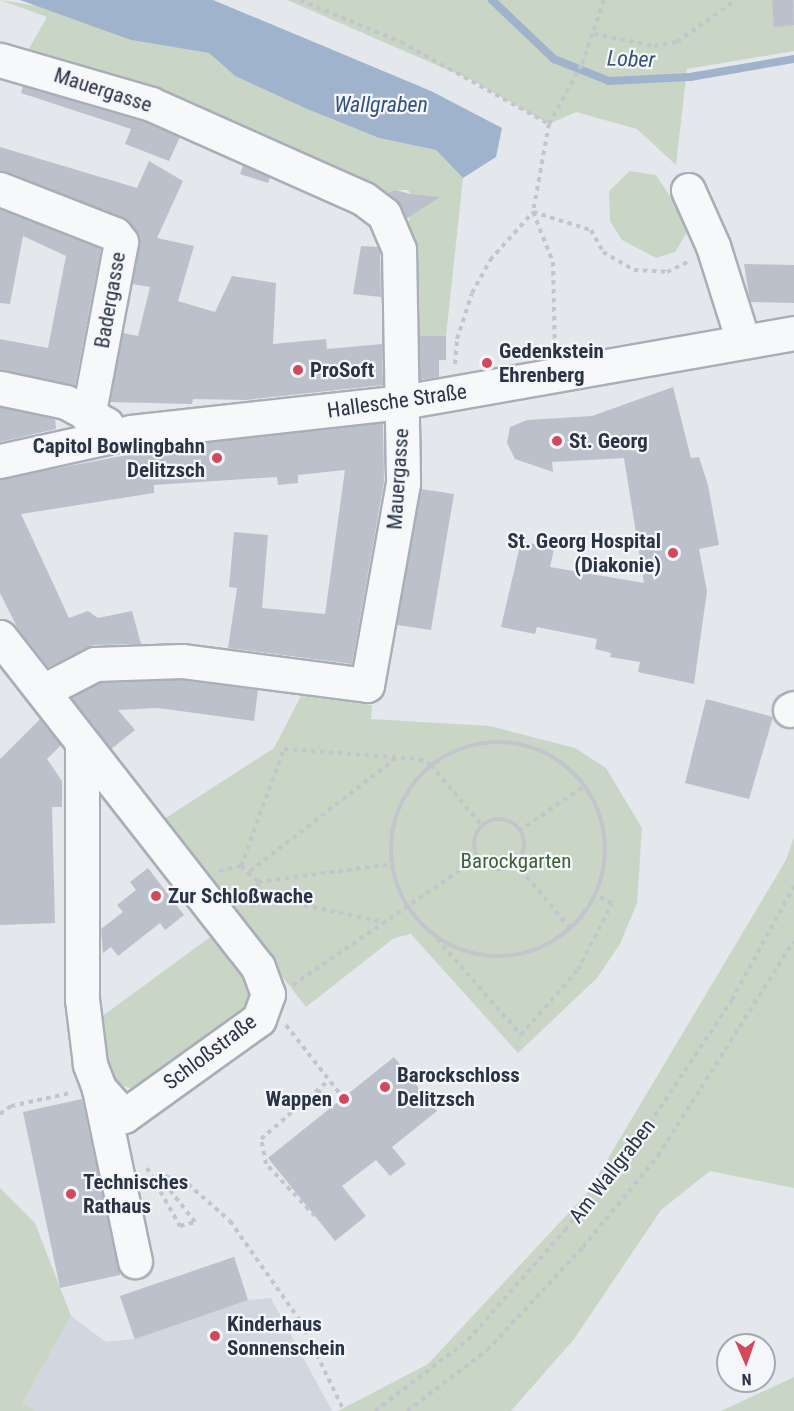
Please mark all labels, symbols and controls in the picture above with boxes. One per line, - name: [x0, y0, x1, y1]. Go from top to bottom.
- water label: Lober: [607, 45, 655, 73]
- street label: Mauergasse: [51, 62, 155, 118]
- water label: Wallgraben: [334, 92, 428, 118]
- street label: Badergasse: [89, 250, 131, 350]
- place label: Gedenkstein Ehrenberg: [499, 338, 604, 388]
- marker: Gedenkstein Ehrenberg: [480, 356, 494, 370]
- place label: ProSoft: [310, 357, 374, 383]
- marker: ProSoft: [291, 363, 305, 377]
- street label: Hallesche Straße: [326, 379, 468, 423]
- street label: Mauergasse: [382, 427, 414, 531]
- place label: St. Georg: [569, 428, 648, 454]
- place label: Capitol Bowlingbahn Delitzsch: [33, 433, 205, 483]
- marker: St. Georg: [550, 434, 564, 448]
- marker: Capitol Bowlingbahn Delitzsch: [210, 451, 224, 465]
- place label: St. Georg Hospital (Diakonie): [507, 528, 661, 578]
- marker: St. Georg Hospital (Diakonie): [666, 546, 680, 560]
- park label: Barockgarten: [461, 848, 571, 874]
- place label: Zur Schloßwache: [168, 883, 313, 909]
- marker: Zur Schloßwache: [149, 889, 163, 903]
- street label: Schloßstraße: [159, 1009, 261, 1095]
- place label: Barockschloss Delitzsch: [397, 1062, 520, 1112]
- marker: Barockschloss Delitzsch: [378, 1080, 392, 1094]
- place label: Wappen: [266, 1086, 332, 1112]
- marker: Wappen: [337, 1092, 351, 1106]
- street label: Am Wallgraben: [564, 1114, 660, 1228]
- place label: Technisches Rathaus: [83, 1169, 188, 1219]
- marker: Technisches Rathaus: [64, 1187, 78, 1201]
- place label: Kinderhaus Sonnenschein: [227, 1311, 345, 1361]
- marker: Kinderhaus Sonnenschein: [208, 1329, 222, 1343]
- north arrow: [716, 1333, 776, 1393]
- text: N: [741, 1370, 752, 1389]

